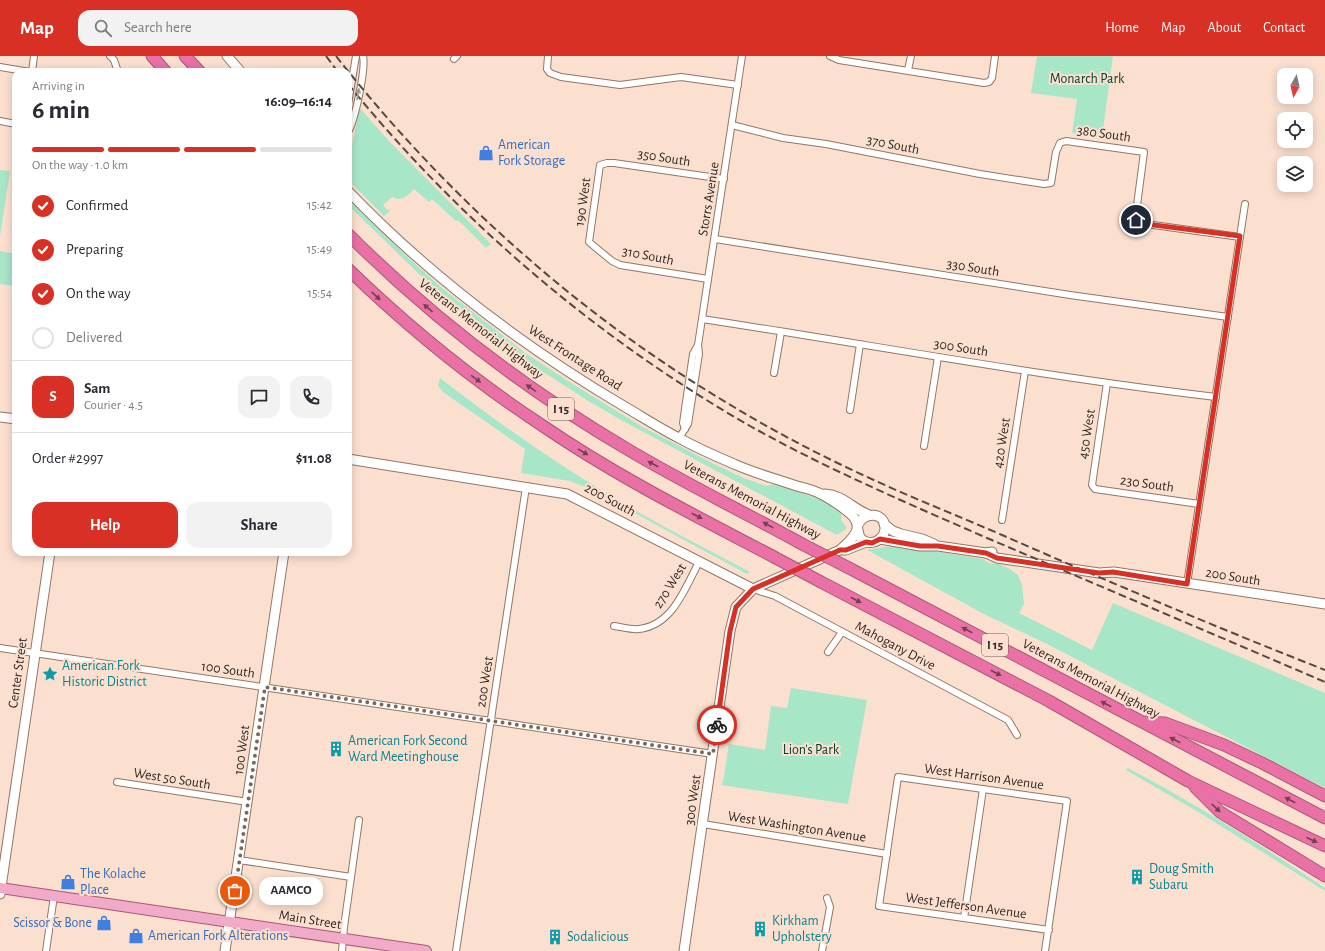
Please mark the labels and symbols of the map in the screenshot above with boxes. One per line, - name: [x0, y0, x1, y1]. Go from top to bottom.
- north arrow: [1277, 68, 1313, 104]
- park label: Monarch Park: [1050, 72, 1125, 86]
- one-way arrow: [355, 88, 361, 101]
- street label: 380 South: [1076, 123, 1132, 145]
- street label: 370 South: [865, 133, 921, 157]
- place label: American Fork Storage: [498, 138, 565, 168]
- shop icon: American Fork Storage: [477, 144, 495, 162]
- street label: 350 South: [637, 147, 691, 169]
- street label: Storrs Avenue: [696, 161, 722, 237]
- street label: 190 West: [573, 176, 593, 227]
- pin: [1119, 203, 1153, 237]
- street label: 310 South: [621, 244, 675, 268]
- street label: 330 South: [946, 257, 1000, 279]
- street label: Veterans Memorial Highway: [416, 276, 546, 382]
- one-way arrow: [371, 291, 381, 301]
- one-way arrow: [423, 304, 433, 313]
- street label: West Frontage Road: [526, 323, 624, 393]
- street label: 300 South: [933, 337, 989, 359]
- one-way arrow: [471, 375, 481, 383]
- one-way arrow: [525, 384, 536, 392]
- road number: I 15: [548, 398, 574, 420]
- street label: 450 West: [1076, 408, 1098, 460]
- street label: 420 West: [991, 416, 1013, 469]
- one-way arrow: [577, 449, 589, 456]
- street label: Veterans Memorial Highway: [681, 458, 823, 542]
- one-way arrow: [647, 461, 659, 467]
- street label: 230 South: [1119, 473, 1175, 495]
- street label: 200 South: [582, 481, 638, 519]
- one-way arrow: [691, 513, 703, 519]
- one-way arrow: [762, 522, 773, 529]
- street label: 270 West: [651, 561, 689, 611]
- street label: 200 South: [1204, 566, 1262, 588]
- one-way arrow: [850, 596, 862, 603]
- street label: Mahogany Drive: [852, 619, 938, 673]
- one-way arrow: [961, 627, 972, 634]
- road number: I 15: [982, 634, 1008, 656]
- street label: Center Street: [6, 636, 30, 709]
- street label: Veterans Memorial Highway: [1020, 637, 1162, 721]
- street label: 200 West: [474, 655, 496, 709]
- place label: American Fork Historic District: [62, 659, 147, 689]
- street label: 100 South: [200, 659, 256, 681]
- place icon: American Fork Historic District: [41, 665, 59, 683]
- one-way arrow: [990, 670, 1002, 676]
- one-way arrow: [1101, 701, 1112, 707]
- courier: [697, 705, 737, 745]
- street label: 100 West: [232, 724, 252, 776]
- place label: American Fork Second Ward Meetinghouse: [348, 734, 468, 764]
- one-way arrow: [1170, 736, 1181, 743]
- building icon: American Fork Second Ward Meetinghouse: [327, 740, 345, 758]
- park label: Lion's Park: [783, 743, 840, 757]
- street label: West Harrison Avenue: [923, 762, 1045, 792]
- street label: West 50 South: [132, 766, 212, 792]
- street label: 300 West: [683, 773, 704, 826]
- one-way arrow: [1285, 797, 1296, 803]
- one-way arrow: [1211, 803, 1221, 813]
- street label: West Washington Avenue: [727, 809, 867, 845]
- one-way arrow: [1306, 837, 1318, 843]
- place label: Doug Smith Subaru: [1149, 862, 1214, 892]
- place label: The Kolache Place: [80, 867, 146, 897]
- building icon: Doug Smith Subaru: [1128, 868, 1146, 886]
- shop icon: The Kolache Place: [59, 873, 77, 891]
- pin: [218, 874, 252, 908]
- callout: AAMCO: [259, 877, 323, 905]
- street label: West Jefferson Avenue: [904, 891, 1028, 921]
- street label: Main Street: [278, 908, 343, 932]
- shop icon: Scissor & Bone: [95, 914, 113, 932]
- place label: Kirkham Upholstery: [772, 914, 832, 944]
- place label: Scissor & Bone: [13, 916, 92, 930]
- building icon: Kirkham Upholstery: [751, 920, 769, 938]
- shop icon: American Fork Alterations: [127, 927, 145, 945]
- building icon: Sodalicious: [546, 928, 564, 946]
- place label: American Fork Alterations: [148, 929, 288, 943]
- place label: Sodalicious: [567, 930, 629, 944]

